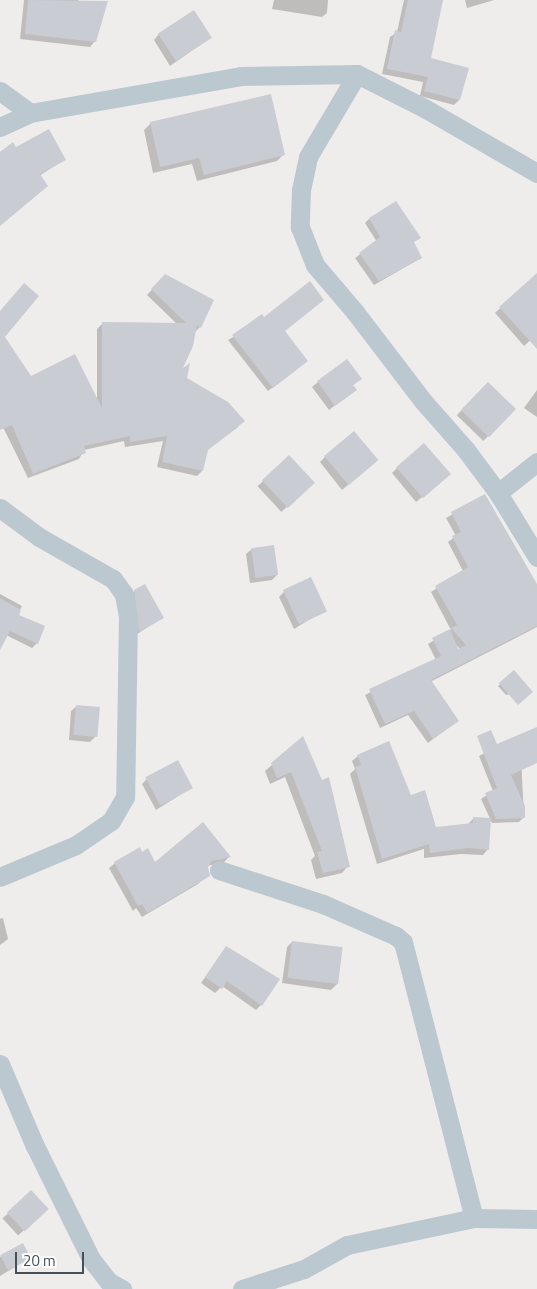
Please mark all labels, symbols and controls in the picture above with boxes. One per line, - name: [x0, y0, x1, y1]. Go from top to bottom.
- scale bar: [18, 1242, 86, 1274]
- text: 20 m: [23, 1249, 56, 1272]

